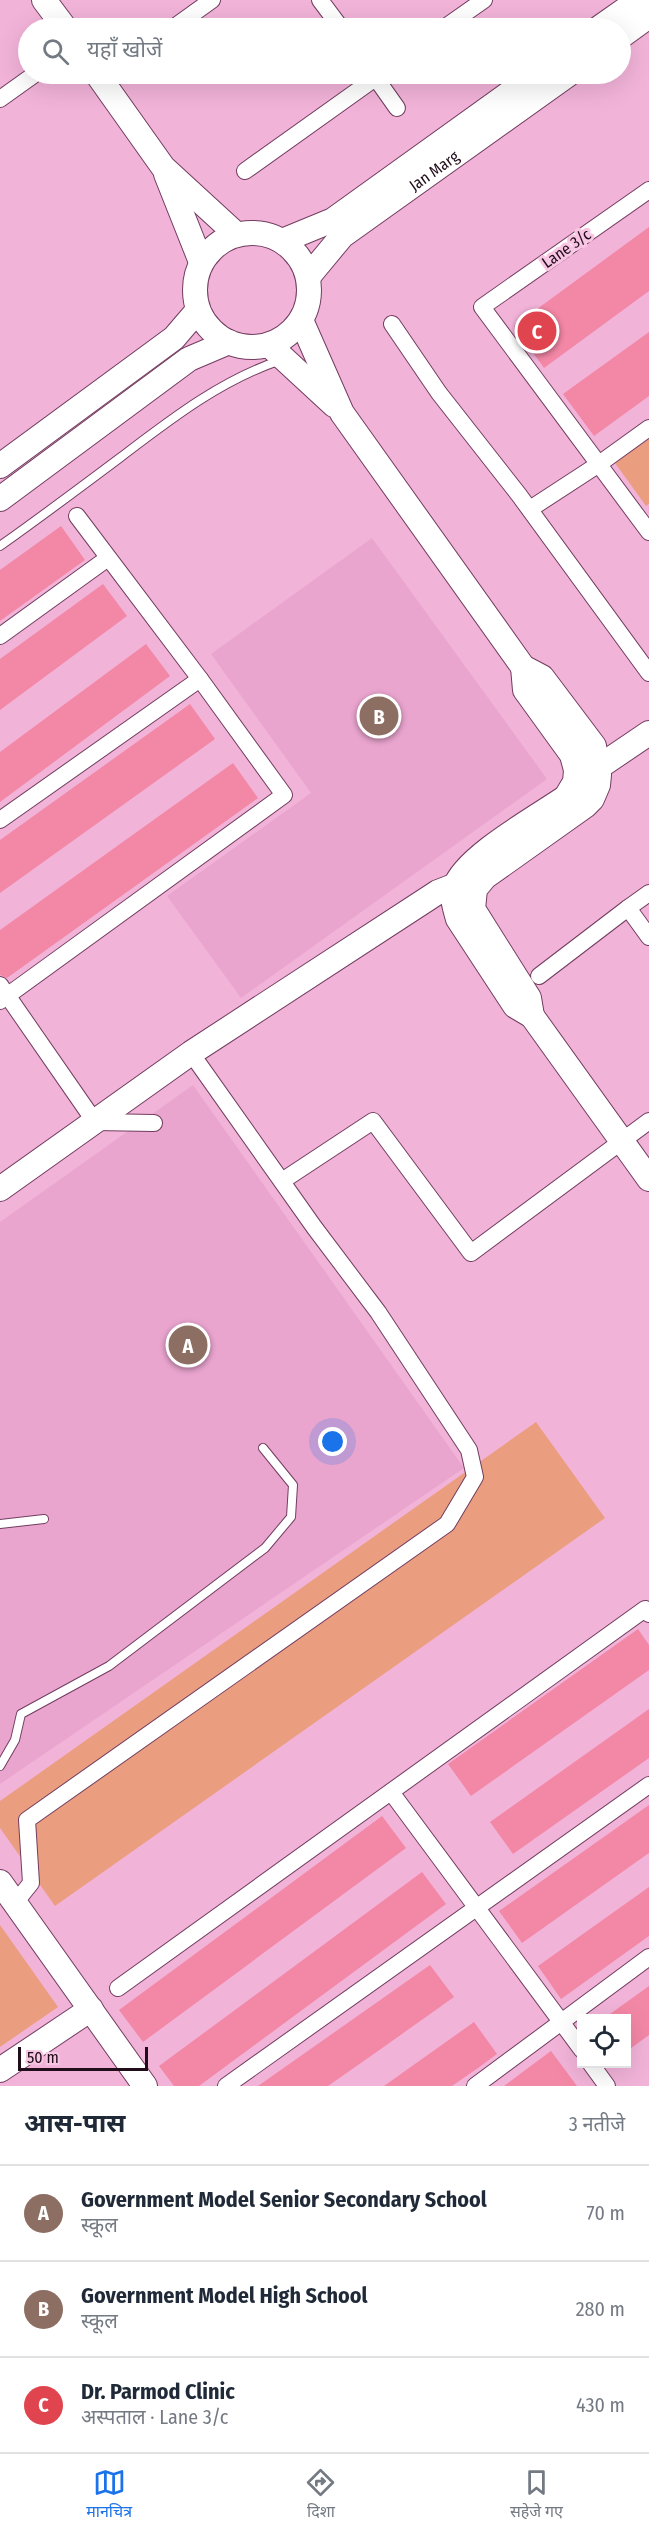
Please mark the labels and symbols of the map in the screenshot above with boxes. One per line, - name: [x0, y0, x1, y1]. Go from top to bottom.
- street label: Jan Marg: [406, 146, 463, 195]
- street label: Lane 3/c: [538, 225, 595, 272]
- pin: C: [518, 308, 556, 354]
- pin: B: [360, 694, 398, 738]
- pin: A: [168, 1322, 207, 1368]
- your location: [318, 1427, 347, 1456]
- scale bar: [18, 2044, 148, 2072]

